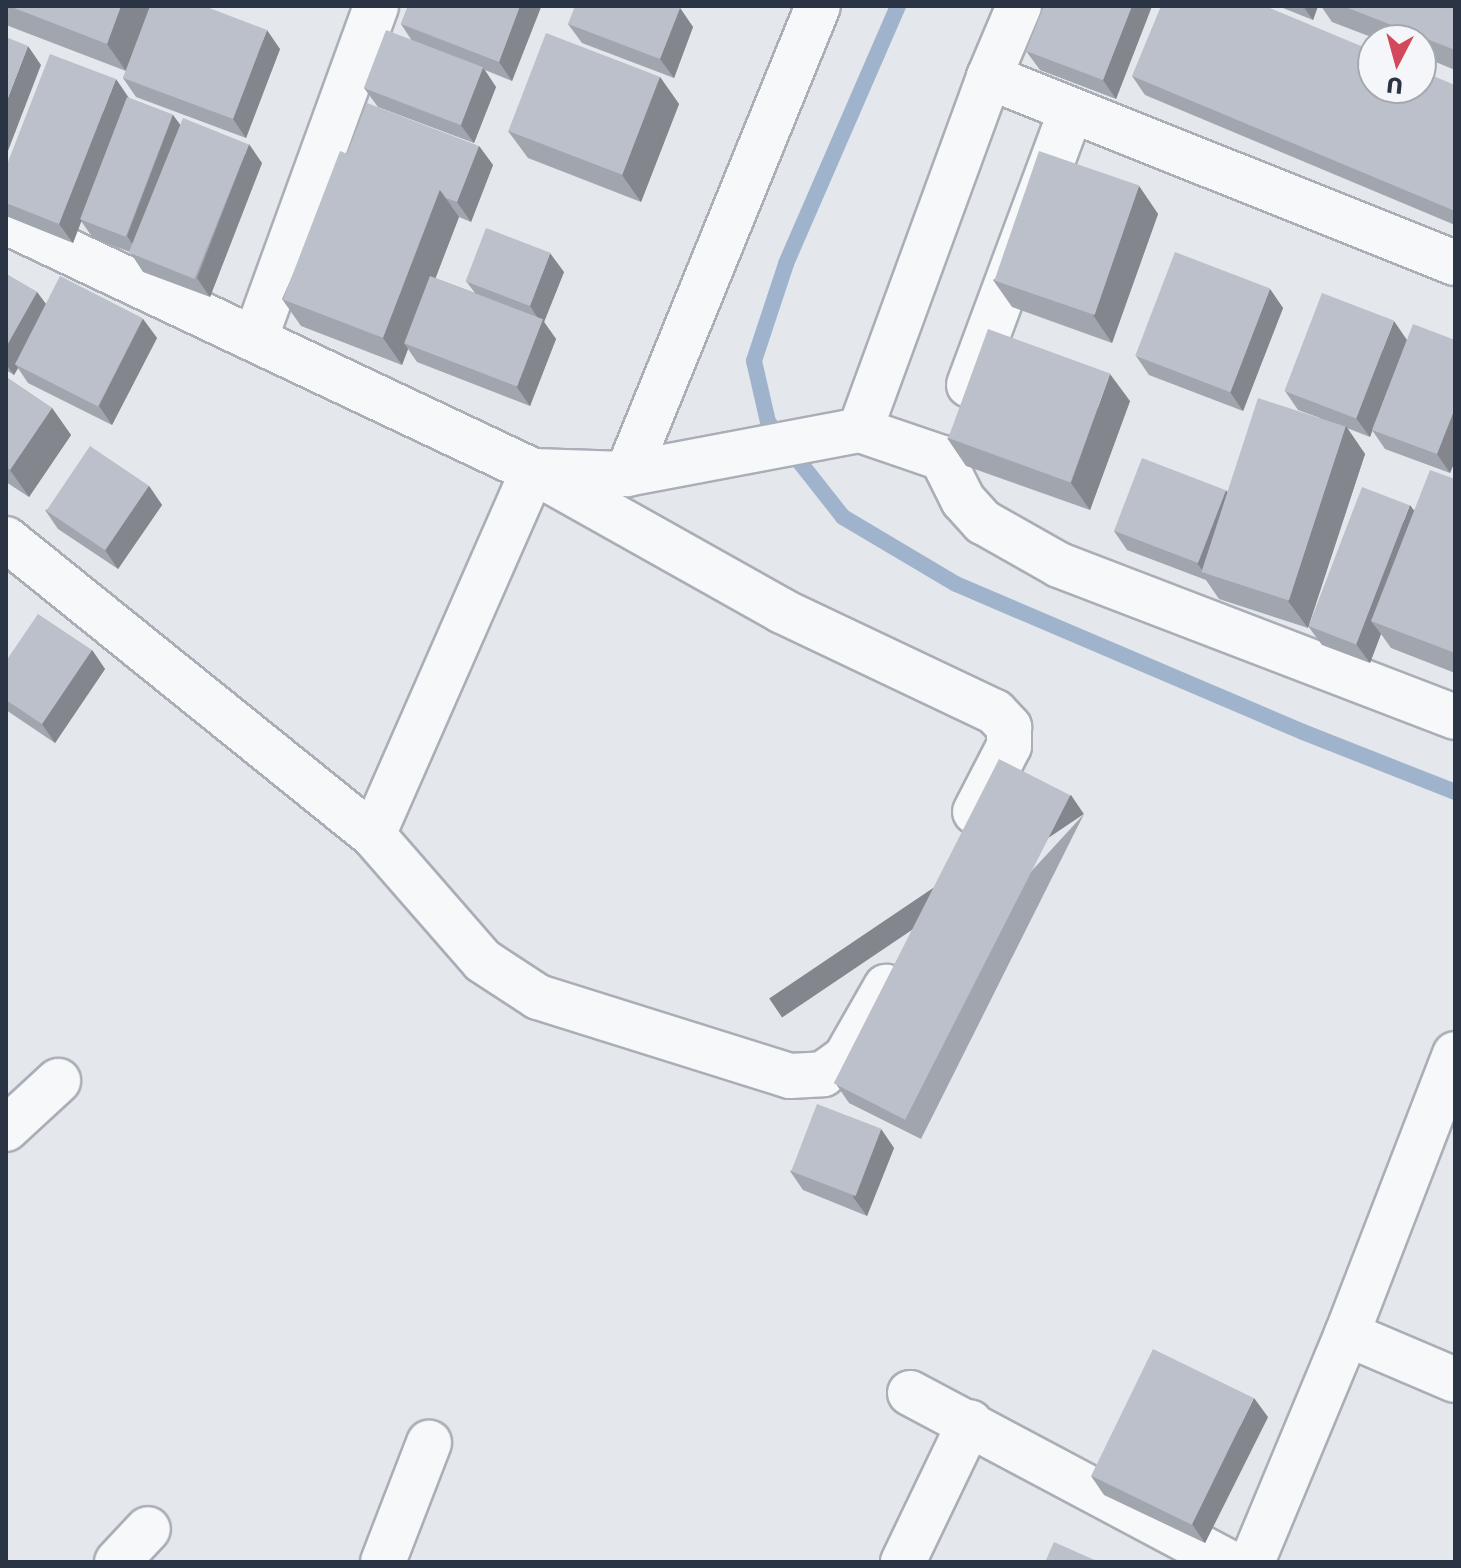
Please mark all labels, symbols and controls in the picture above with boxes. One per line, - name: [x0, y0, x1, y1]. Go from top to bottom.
- north arrow: [1357, 24, 1437, 104]
- text: U: [1385, 72, 1404, 101]

